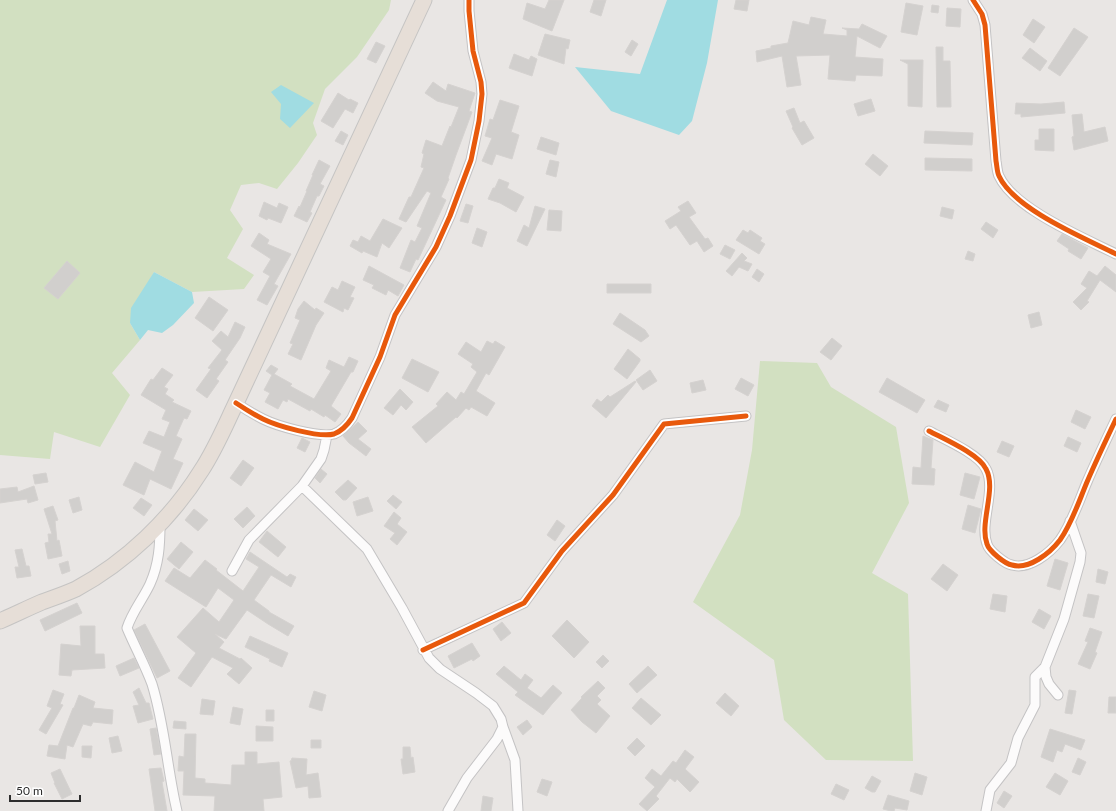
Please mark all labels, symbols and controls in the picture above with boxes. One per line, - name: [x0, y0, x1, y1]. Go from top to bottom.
- scale bar: [10, 777, 80, 803]
- text: 50 m: [16, 783, 43, 798]

